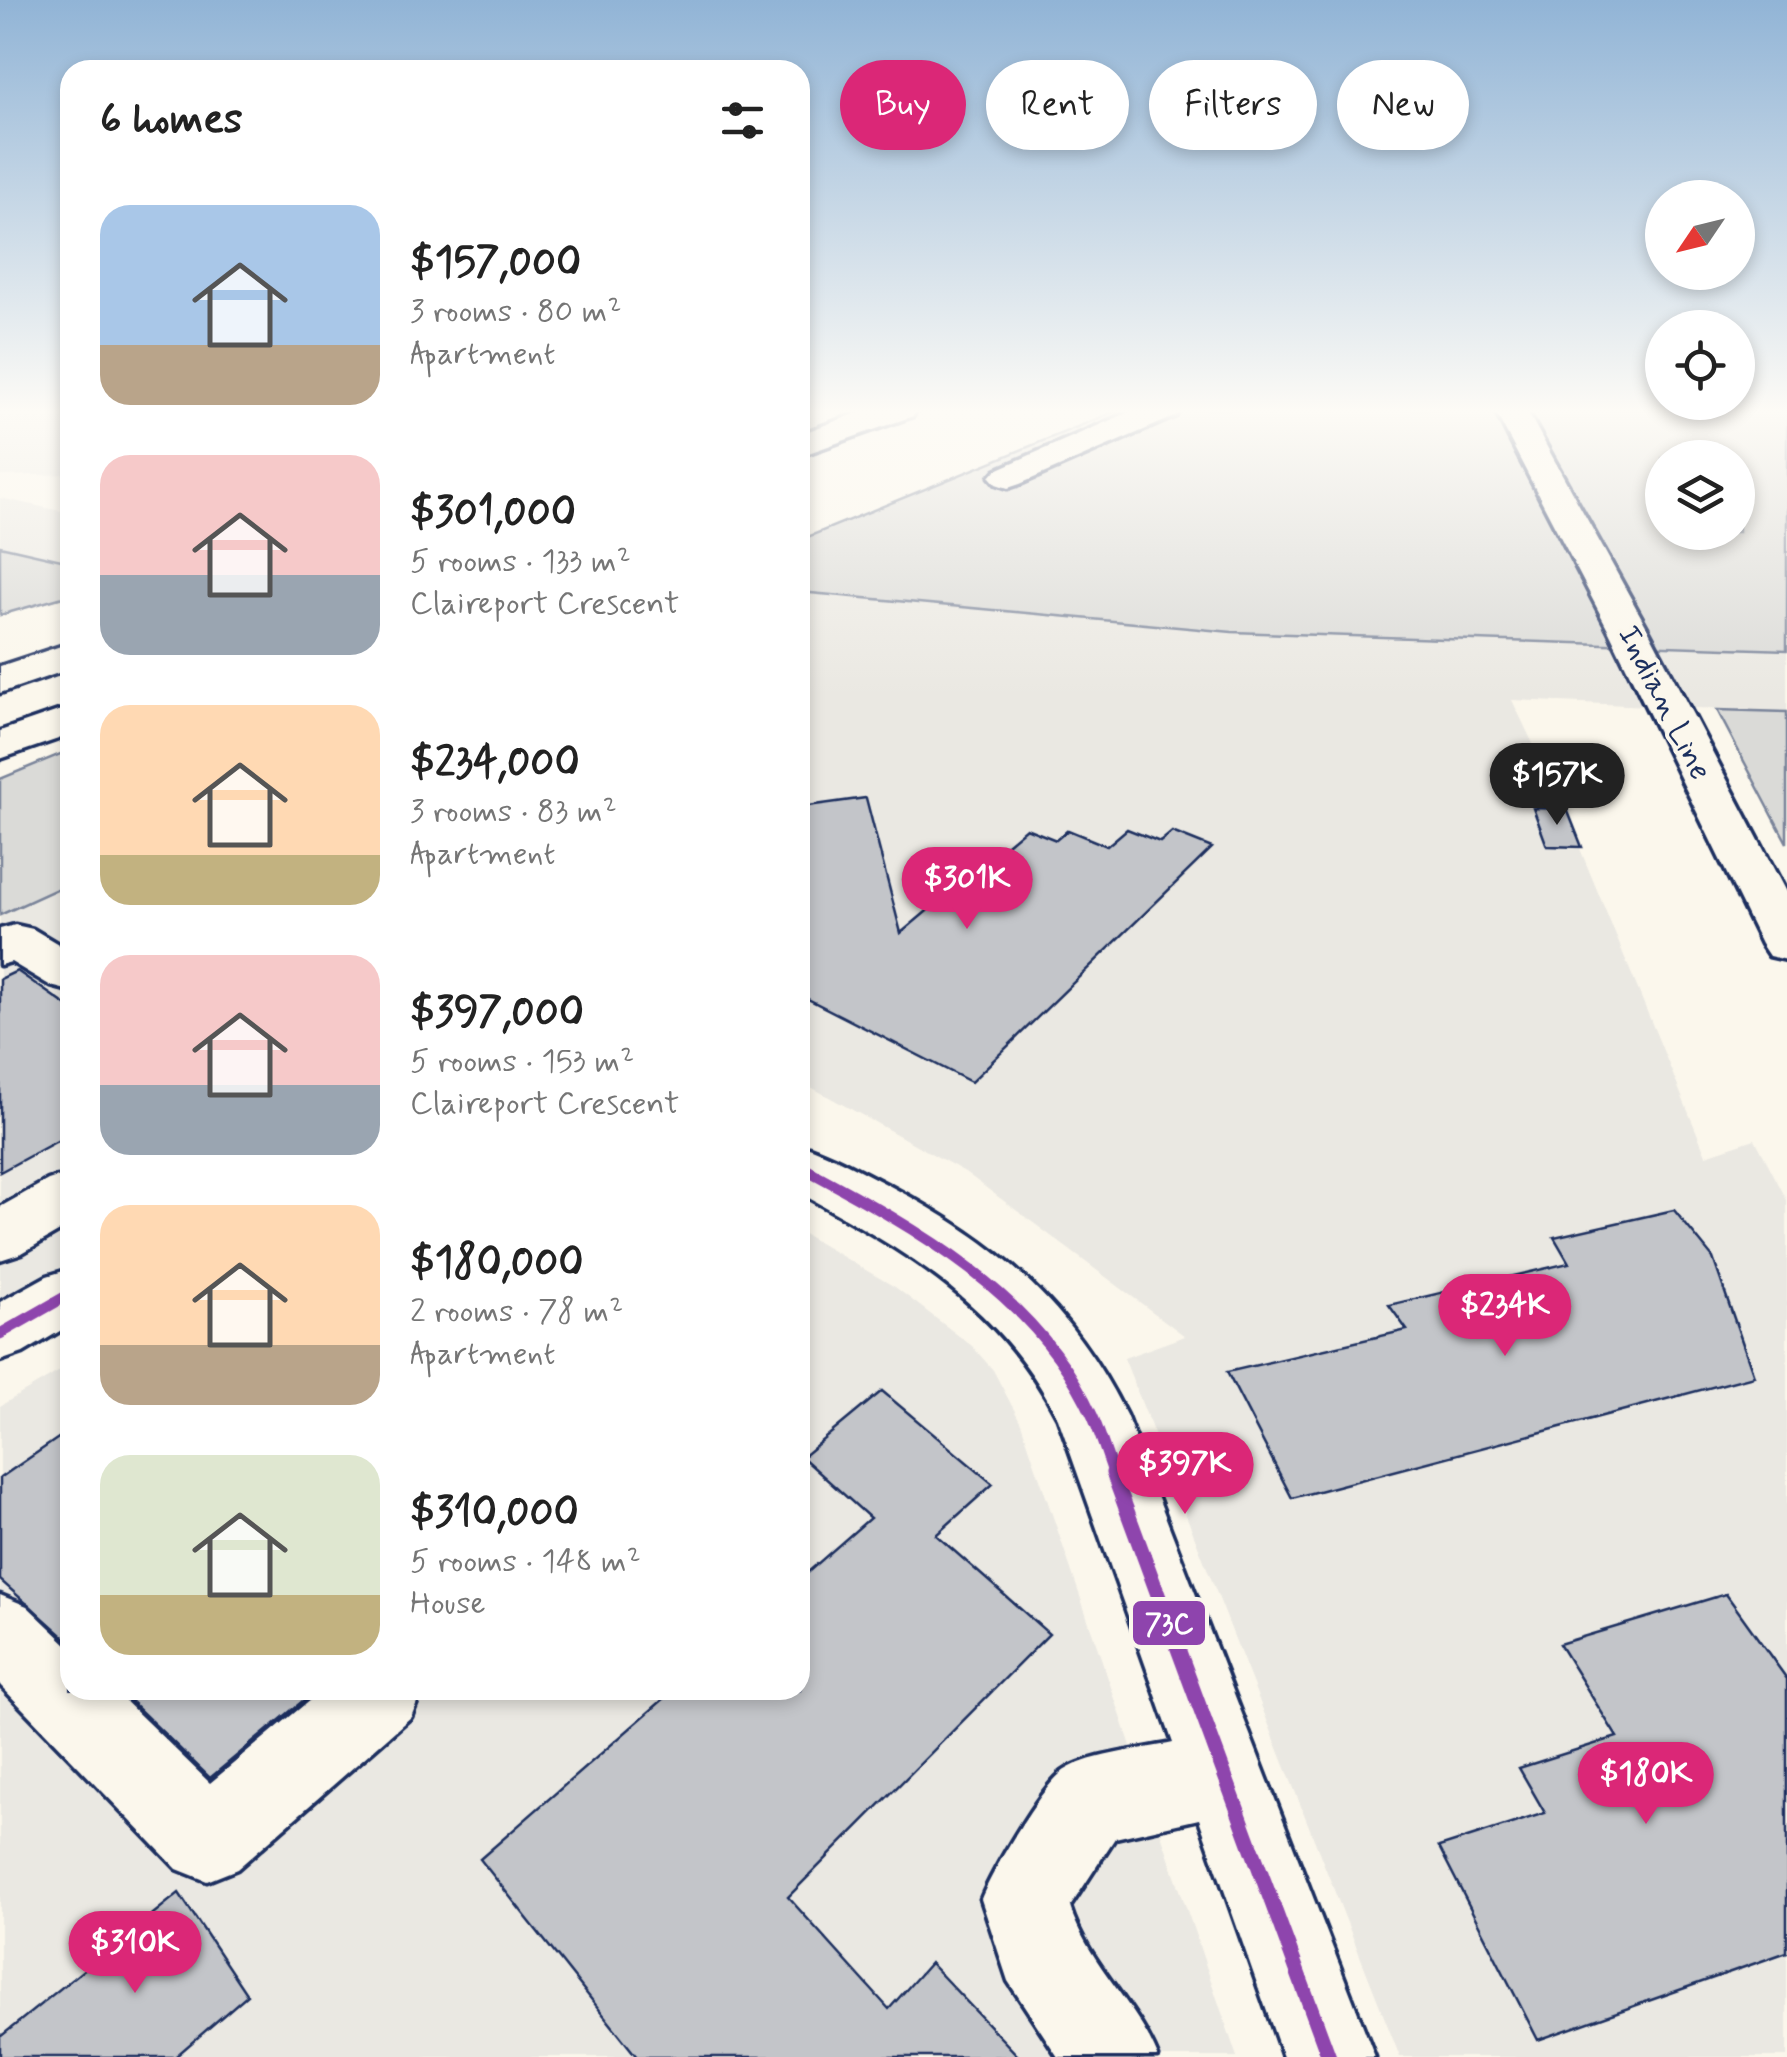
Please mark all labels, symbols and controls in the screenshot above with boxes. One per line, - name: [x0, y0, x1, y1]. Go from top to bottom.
- chip: Buy: [840, 60, 966, 150]
- chip: Rent: [986, 60, 1129, 150]
- chip: Filters: [1149, 60, 1317, 150]
- chip: New: [1337, 60, 1469, 150]
- text: 6 homes: [100, 93, 243, 148]
- icon: filters: [715, 93, 770, 148]
- north arrow: [1645, 180, 1755, 290]
- map controls: [1645, 180, 1755, 550]
- text: $157,000: [410, 236, 581, 291]
- icon: home: [180, 245, 300, 365]
- text: 3 rooms · 80 m²: [410, 291, 621, 333]
- button: locate: [1645, 310, 1755, 420]
- text: Apartment: [410, 333, 555, 375]
- button: layers: [1645, 440, 1755, 550]
- text: $301,000: [410, 486, 576, 541]
- icon: home: [180, 495, 300, 615]
- text: 5 rooms · 133 m²: [410, 541, 631, 583]
- text: Claireport Crescent: [410, 583, 679, 625]
- street label: Indian Line: [1607, 618, 1721, 788]
- text: $234,000: [410, 736, 580, 791]
- pin: $157K: [1487, 743, 1627, 828]
- icon: home: [180, 745, 300, 865]
- text: $157K: [1512, 754, 1602, 796]
- text: 3 rooms · 83 m²: [410, 791, 617, 833]
- text: Apartment: [410, 833, 555, 875]
- pin: $301K: [897, 847, 1037, 932]
- text: $301K: [924, 858, 1010, 900]
- text: $397,000: [410, 986, 584, 1041]
- icon: home: [180, 995, 300, 1115]
- text: 5 rooms · 153 m²: [410, 1041, 634, 1083]
- text: Claireport Crescent: [410, 1083, 679, 1125]
- text: $180,000: [410, 1236, 584, 1291]
- icon: home: [180, 1245, 300, 1365]
- pin: $234K: [1435, 1274, 1575, 1359]
- text: $234K: [1460, 1285, 1550, 1327]
- text: 2 rooms · 78 m²: [410, 1291, 623, 1333]
- text: Apartment: [410, 1333, 555, 1375]
- pin: $397K: [1115, 1432, 1255, 1517]
- text: $397K: [1139, 1443, 1231, 1485]
- text: $310,000: [410, 1486, 579, 1541]
- icon: home: [180, 1495, 300, 1615]
- text: 5 rooms · 148 m²: [410, 1541, 641, 1583]
- text: House: [410, 1583, 486, 1625]
- line badge: 73C: [1131, 1599, 1207, 1647]
- text: 73C: [1145, 1607, 1193, 1644]
- pin: $180K: [1576, 1742, 1716, 1827]
- text: $180K: [1600, 1753, 1692, 1795]
- pin: $310K: [65, 1911, 205, 1996]
- text: $310K: [91, 1922, 179, 1964]

